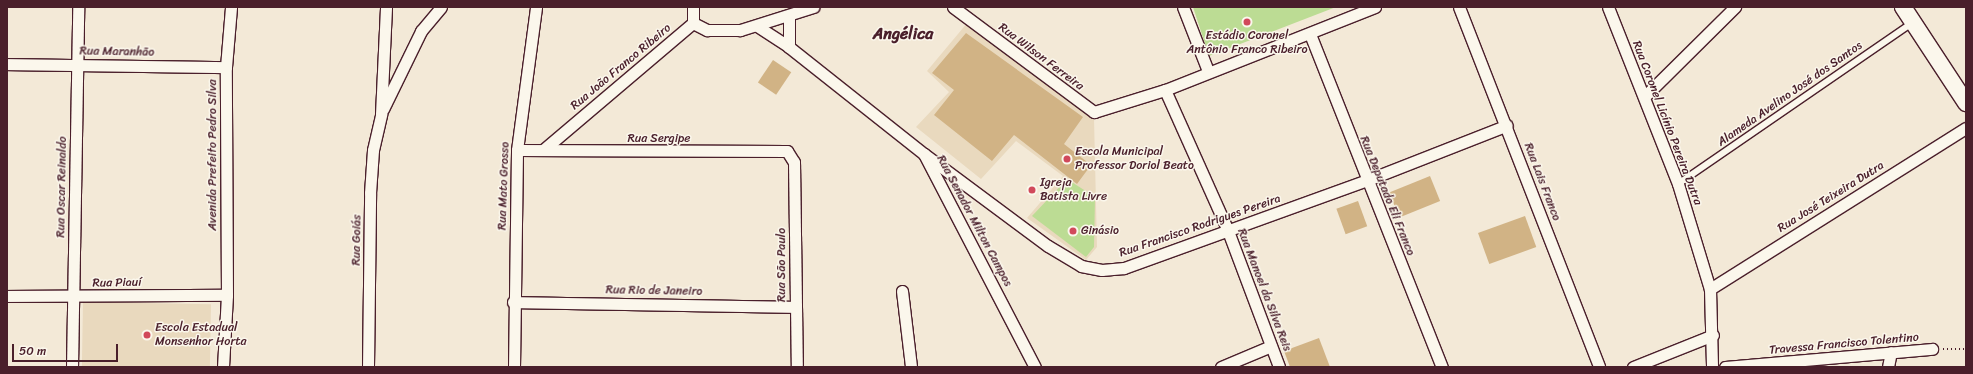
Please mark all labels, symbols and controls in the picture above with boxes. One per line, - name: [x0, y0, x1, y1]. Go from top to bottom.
- marker: Estádio Coronel Antônio Franco Ribeiro: [1242, 17, 1252, 27]
- street label: Rua Wilson Ferreira: [996, 20, 1086, 94]
- street label: Rua João Franco Ribeiro: [568, 21, 674, 113]
- district label: Angélica: [873, 24, 933, 44]
- place label: Estádio Coronel Antônio Franco Ribeiro: [1186, 29, 1308, 57]
- street label: Alameda Avelino José dos Santos: [1715, 38, 1865, 150]
- street label: Rua Coronel Licínio Pereira Dutra: [1629, 39, 1705, 207]
- street label: Rua Maranhão: [80, 44, 154, 60]
- street label: Avenida Prefeito Pedro Silva: [206, 79, 220, 231]
- street label: Rua Sergipe: [628, 132, 690, 146]
- street label: Rua Deputado Eli Franco: [1356, 134, 1418, 258]
- street label: Rua Oscar Reinaldo: [54, 136, 70, 238]
- street label: Rua Lais Franco: [1521, 141, 1563, 223]
- street label: Rua Mato Grosso: [495, 142, 513, 230]
- place label: Escola Municipal Professor Doriol Beato: [1075, 145, 1194, 173]
- street label: Rua Senador Milton Campos: [933, 153, 1015, 289]
- marker: Escola Municipal Professor Doriol Beato: [1062, 154, 1072, 164]
- street label: Rua José Teixeira Dutra: [1775, 158, 1887, 236]
- place label: Igreja Batista Livre: [1040, 176, 1107, 204]
- marker: Igreja Batista Livre: [1027, 185, 1037, 195]
- street label: Rua Francisco Rodrigues Pereira: [1117, 191, 1283, 261]
- street label: Rua Goiás: [349, 214, 365, 266]
- place label: Ginásio: [1081, 224, 1119, 238]
- marker: Ginásio: [1068, 226, 1078, 236]
- street label: Rua Manoel da Silva Reis: [1234, 227, 1294, 353]
- street label: Rua São Paulo: [775, 228, 789, 302]
- street label: Rua Piauí: [92, 275, 142, 291]
- street label: Rua Rio de Janeiro: [605, 283, 703, 299]
- place label: Escola Estadual Monsenhor Horta: [155, 321, 247, 349]
- marker: Escola Estadual Monsenhor Horta: [142, 330, 152, 340]
- street label: Travessa Francisco Tolentino: [1769, 330, 1919, 358]
- scale bar: [14, 336, 120, 362]
- text: 50 m: [19, 340, 46, 362]

